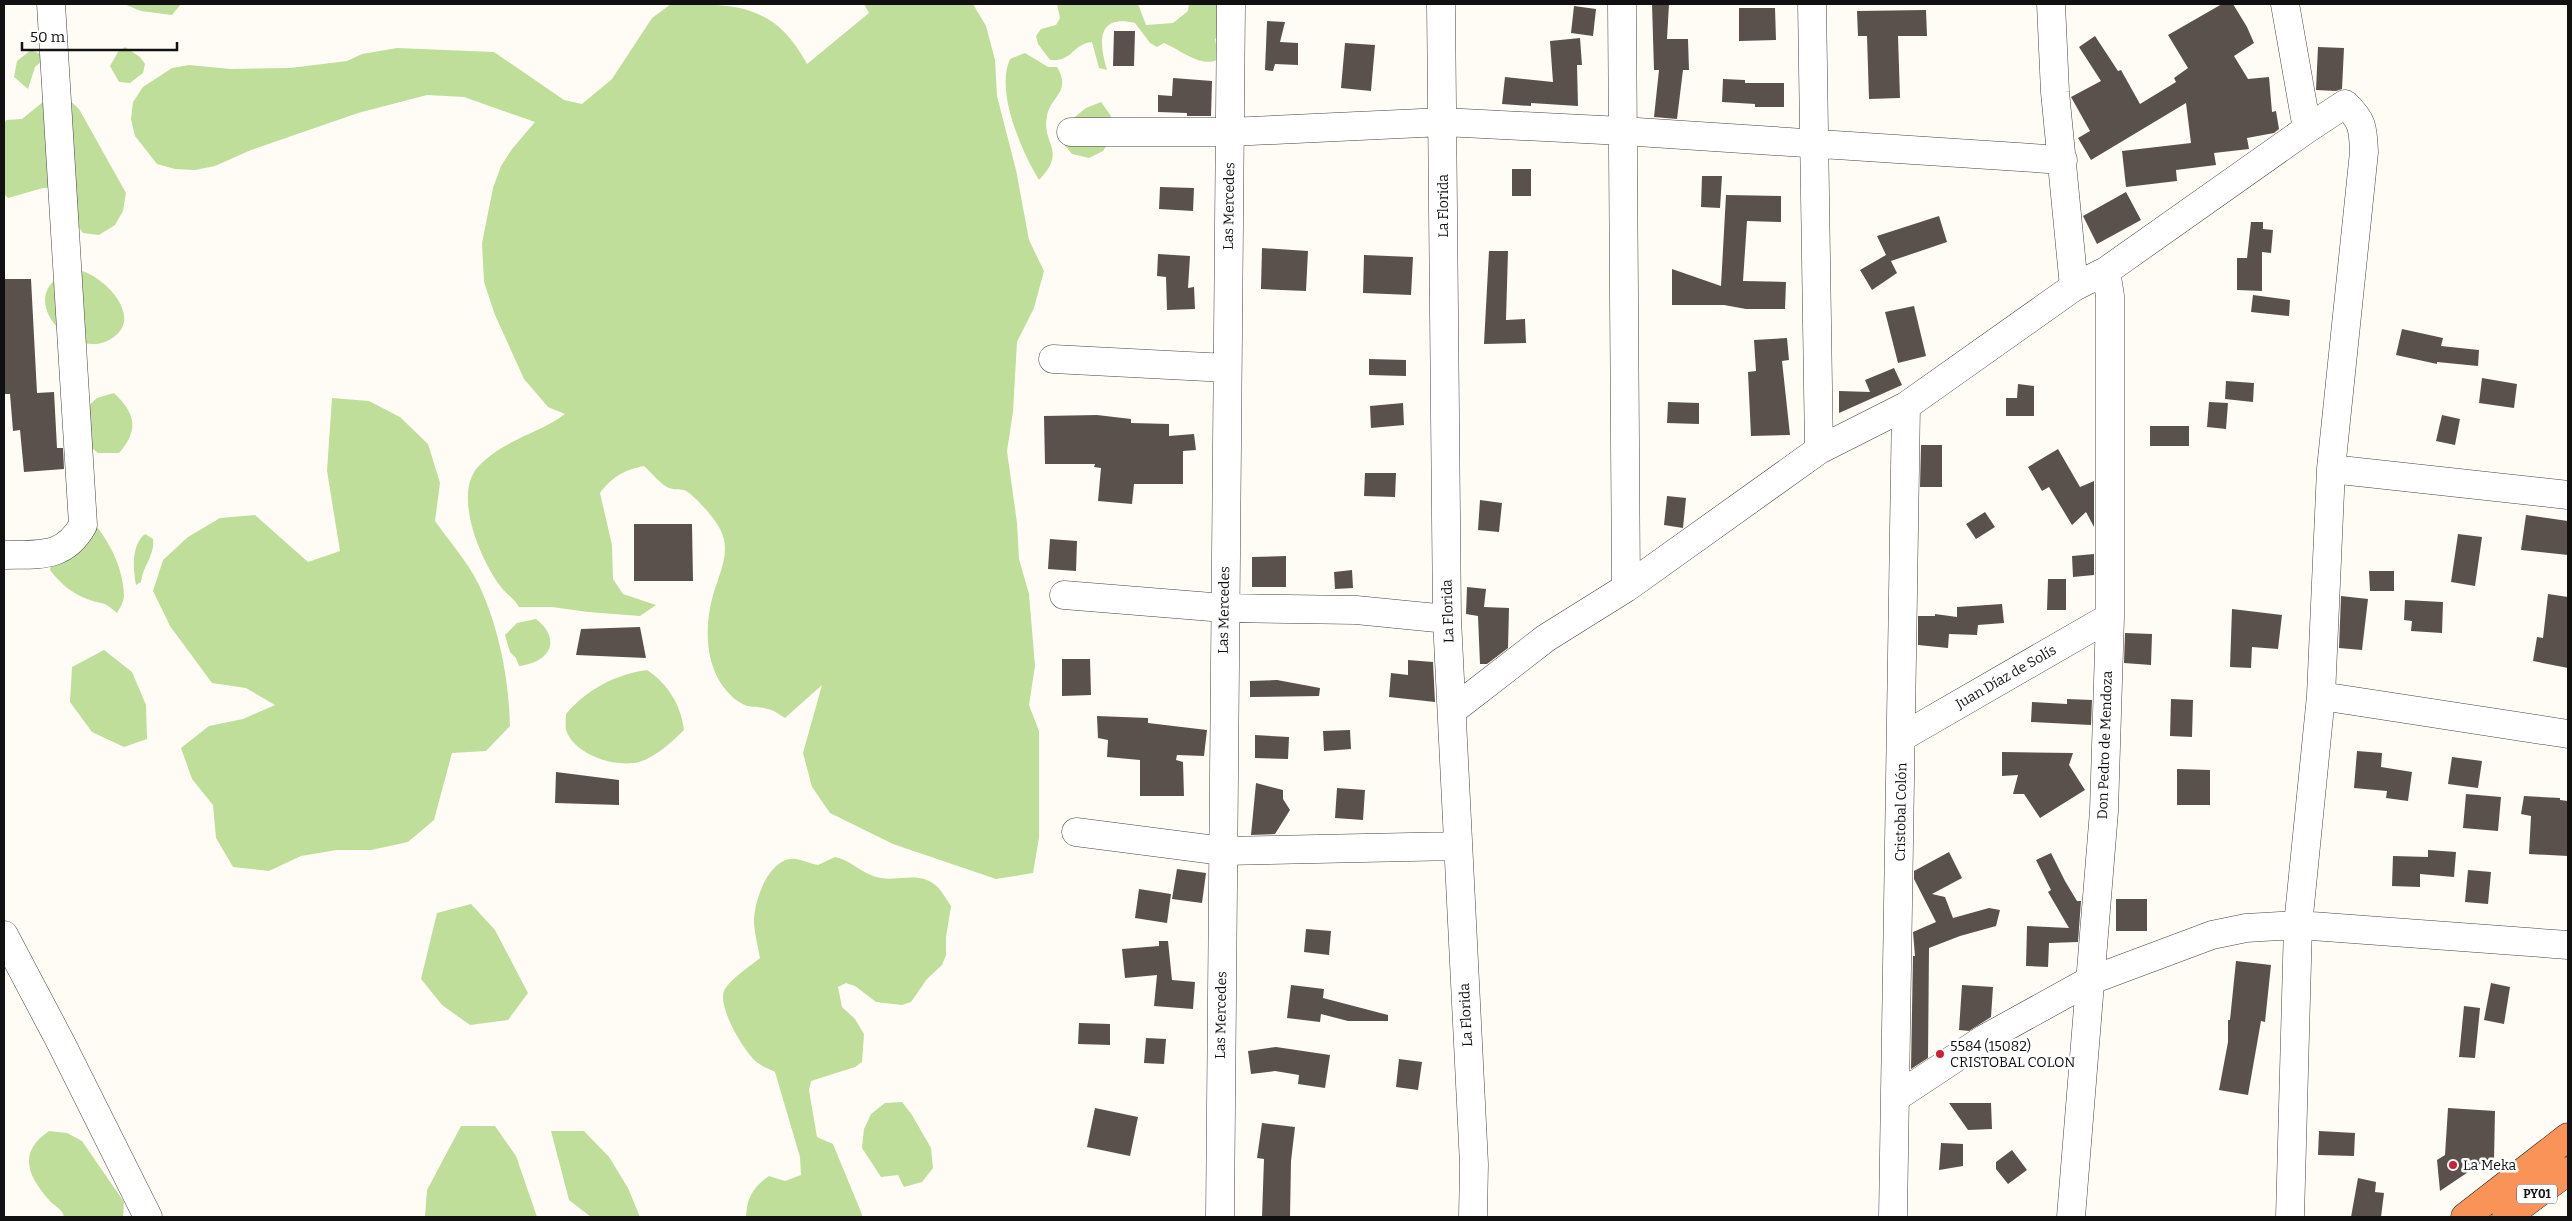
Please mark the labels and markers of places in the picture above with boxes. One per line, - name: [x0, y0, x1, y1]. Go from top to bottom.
- place label: 5584 (15082) CRISTOBAL COLON: [1950, 1038, 2075, 1071]
- marker: 5584 (15082) CRISTOBAL COLON: [1934, 1048, 1946, 1060]
- place label: La Meka: [2463, 1157, 2516, 1174]
- marker: La Meka: [2447, 1159, 2459, 1171]

